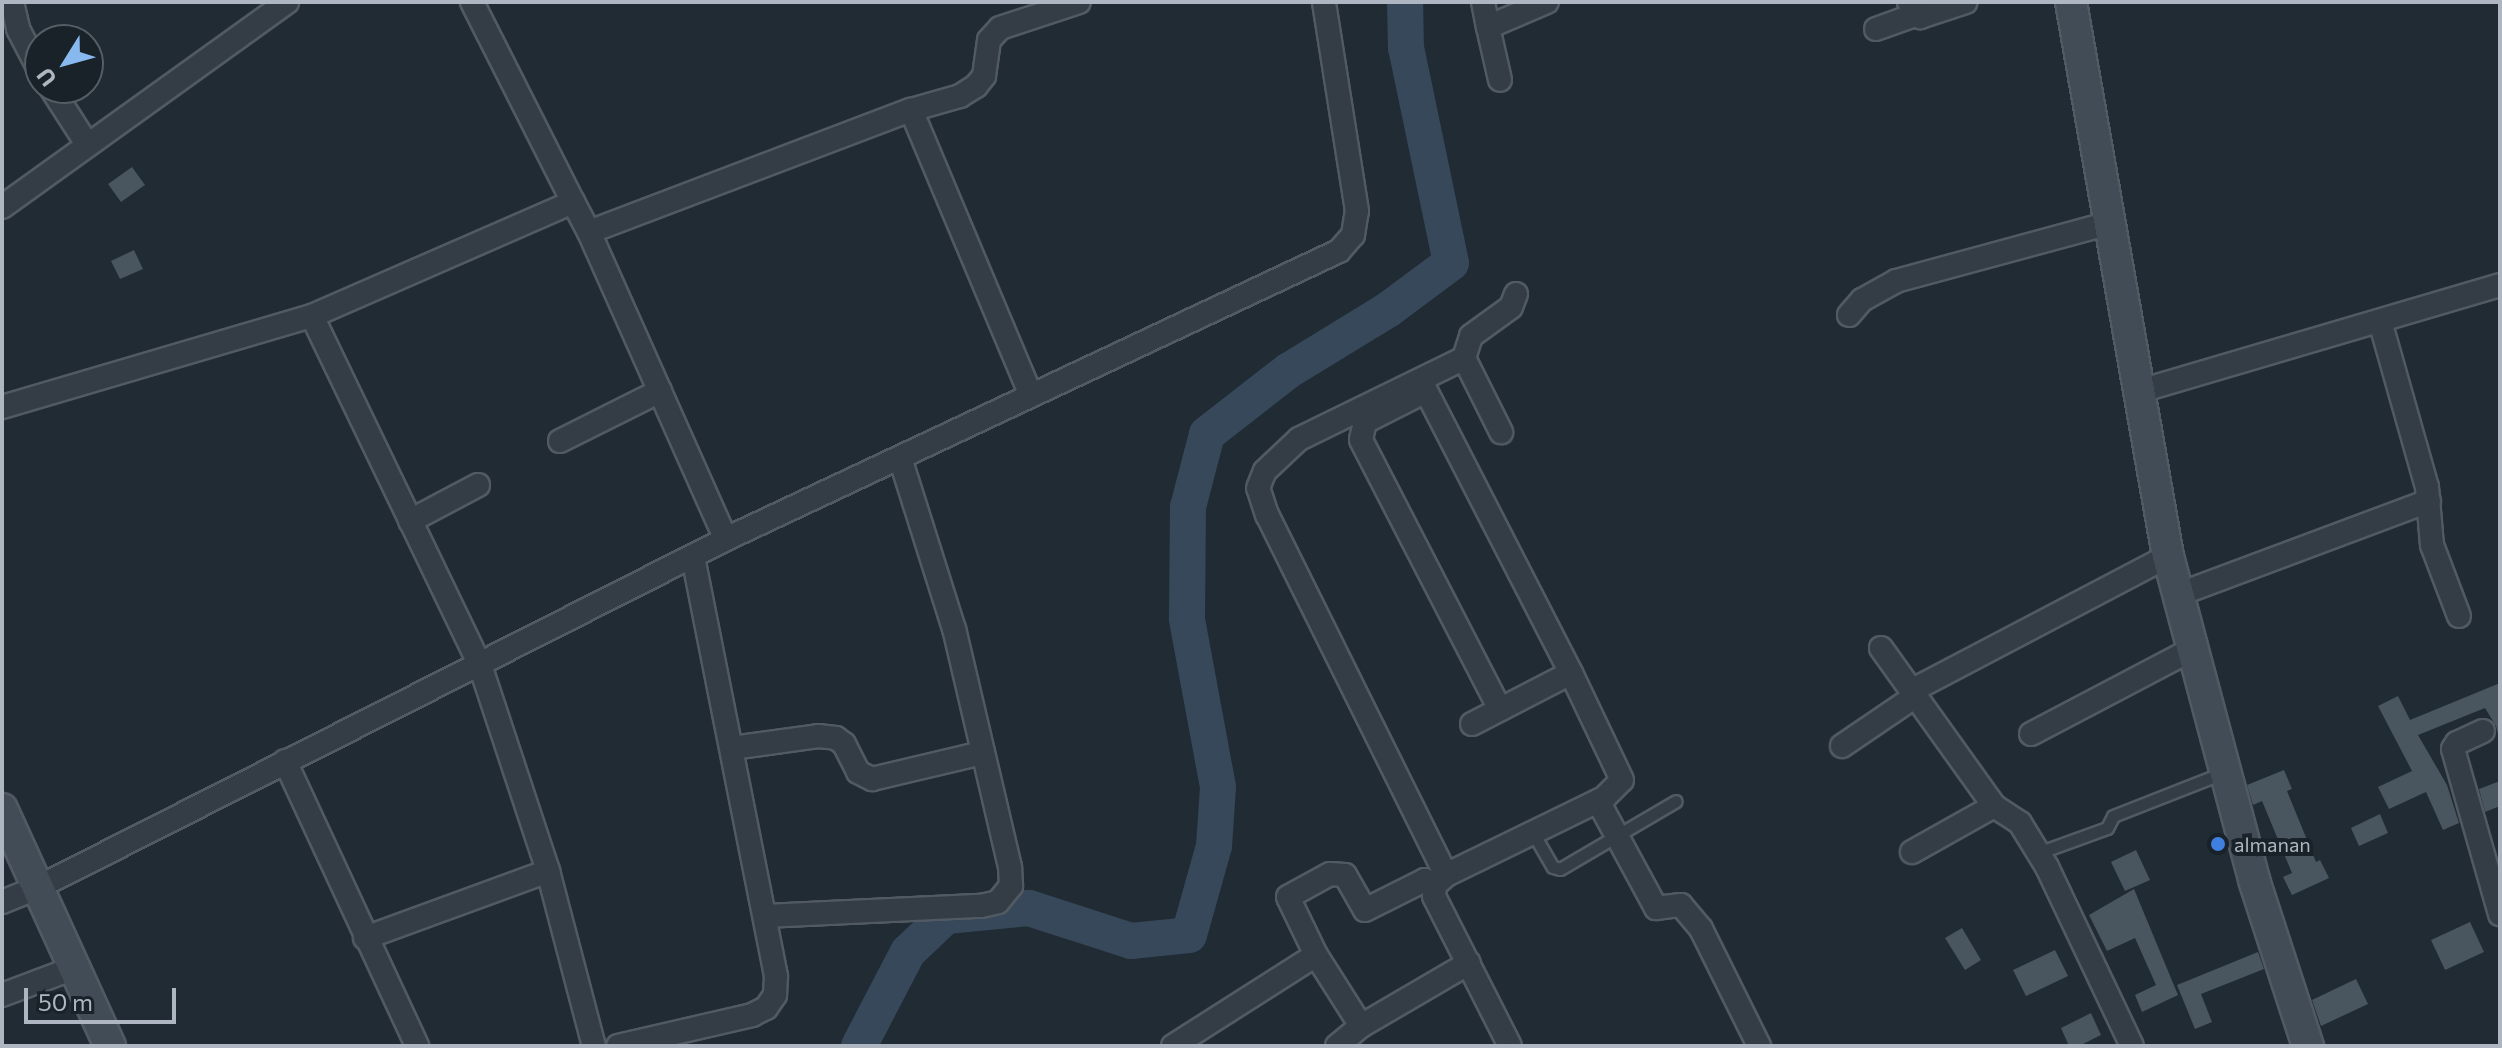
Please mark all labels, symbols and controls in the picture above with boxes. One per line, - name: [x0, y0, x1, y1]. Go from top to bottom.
- north arrow: [24, 24, 104, 104]
- text: U: [30, 63, 62, 92]
- place label: almanan: [2234, 832, 2311, 856]
- marker: almanan: [2209, 835, 2227, 853]
- scale bar: [28, 972, 180, 1022]
- text: 50 m: [38, 987, 93, 1016]

